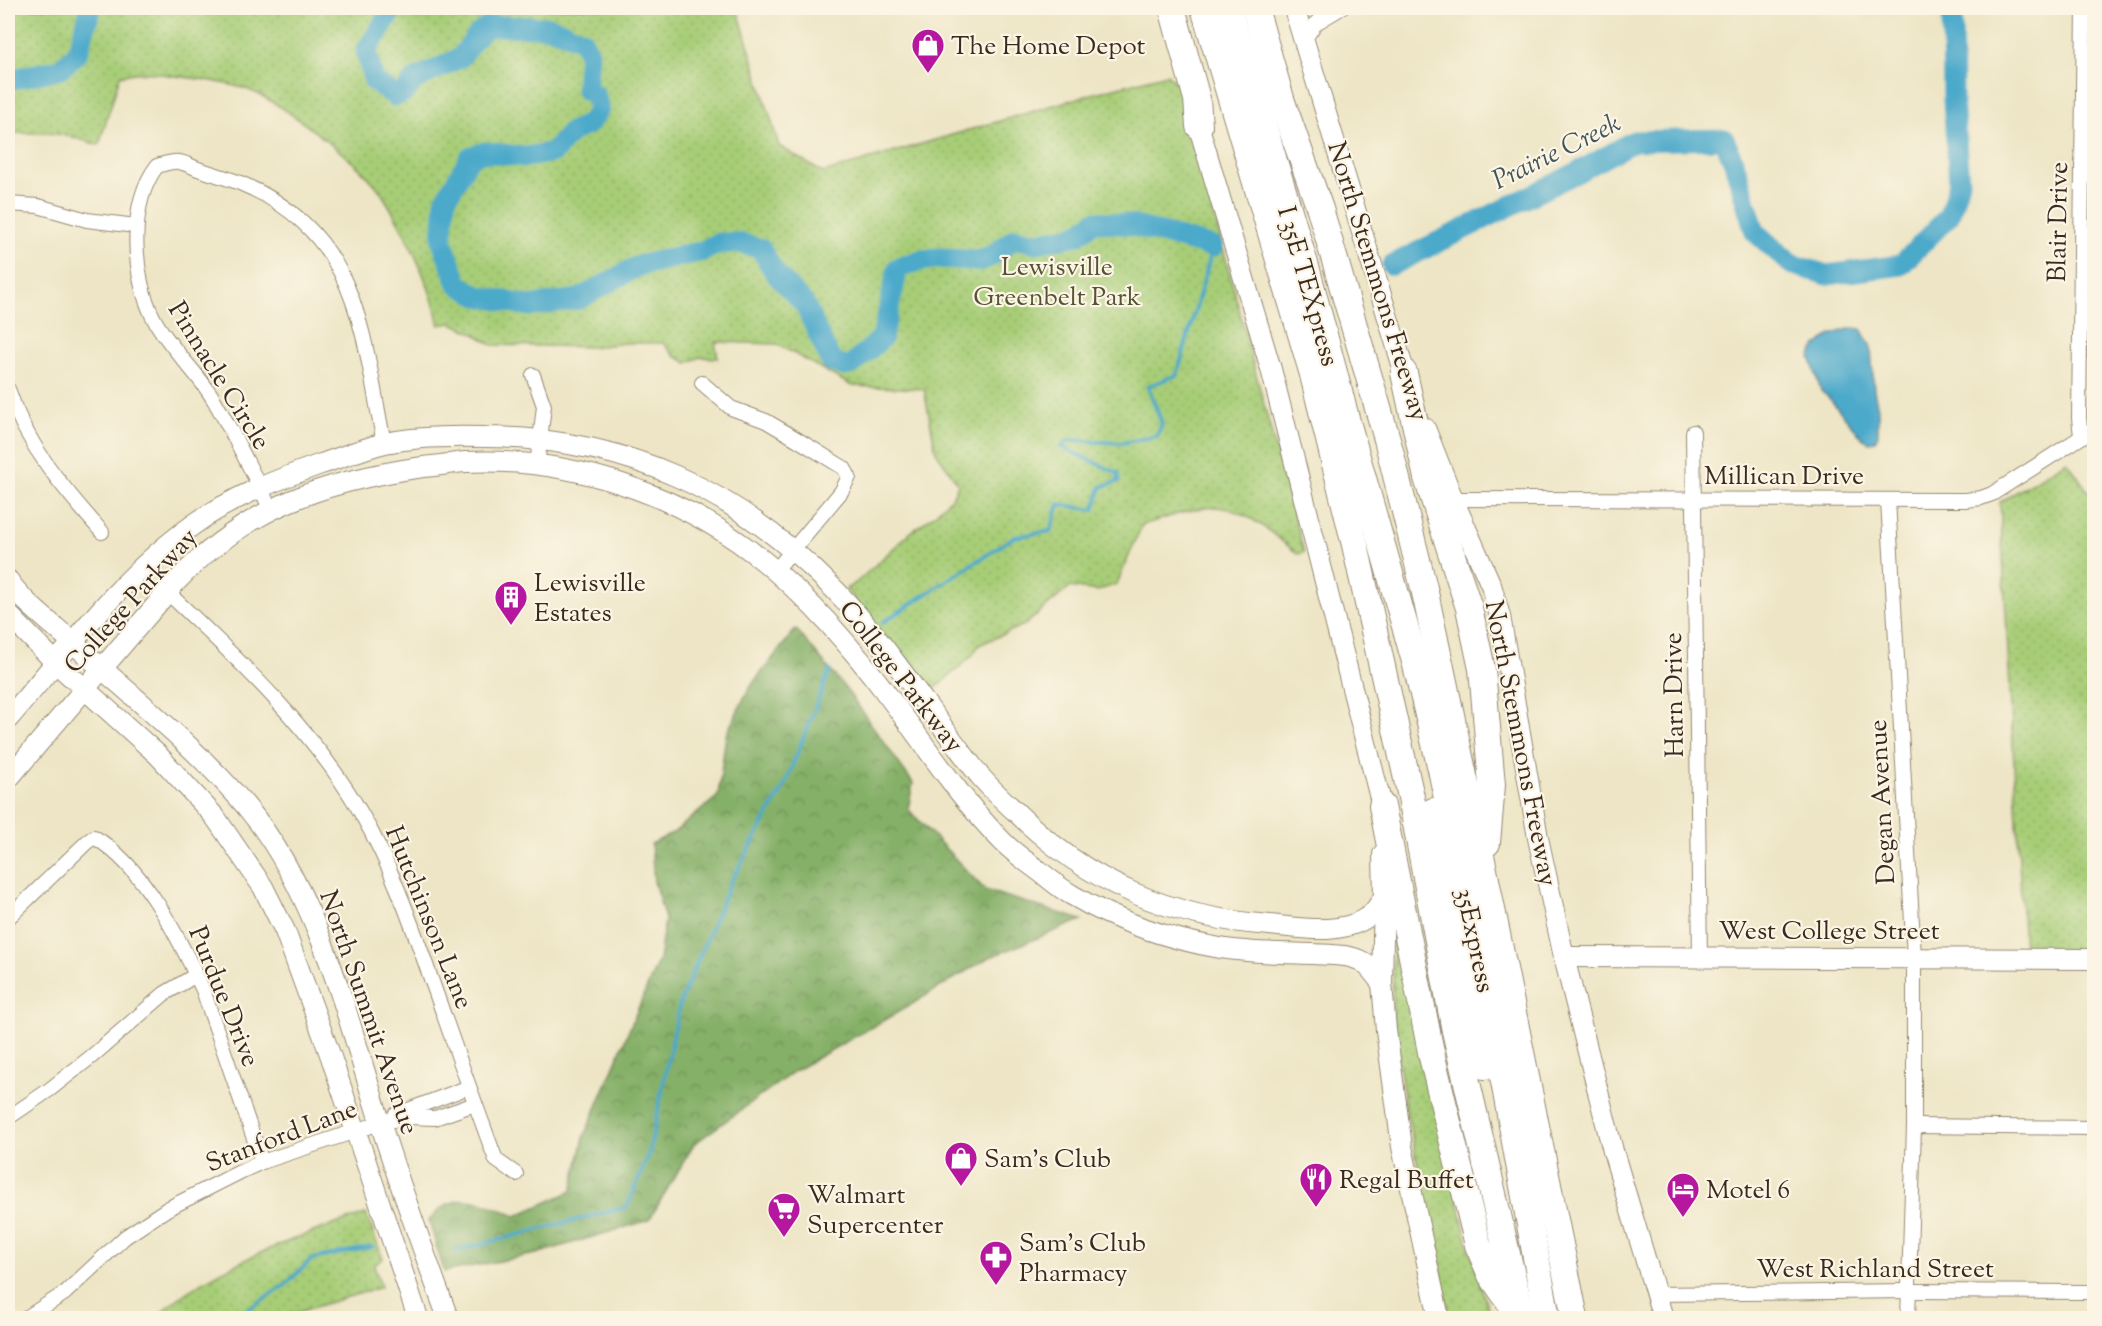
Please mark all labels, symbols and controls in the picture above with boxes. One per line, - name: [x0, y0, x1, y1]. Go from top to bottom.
- shop icon: The Home Depot: [910, 27, 946, 74]
- place label: The Home Depot: [951, 29, 1146, 66]
- water label: Prairie Creek: [1486, 105, 1628, 201]
- street label: North Stemmons Freeway: [1316, 138, 1437, 426]
- street label: Blair Drive: [2040, 161, 2079, 283]
- street label: I 35E TEXpress: [1266, 202, 1347, 371]
- park label: Lewisville Greenbelt Park: [973, 250, 1141, 317]
- street label: Pinnacle Circle: [158, 295, 278, 458]
- street label: Millican Drive: [1704, 459, 1864, 496]
- street label: College Parkway: [57, 521, 207, 682]
- place label: Lewisville Estates: [534, 566, 646, 633]
- building icon: Lewisville Estates: [493, 579, 529, 626]
- street label: College Parkway: [829, 594, 971, 762]
- street label: North Stemmons Freeway: [1474, 597, 1565, 890]
- street label: Harn Drive: [1656, 632, 1695, 758]
- street label: Degan Avenue: [1861, 718, 1906, 885]
- street label: Hutchinson Lane: [374, 821, 481, 1015]
- street label: 35Express: [1444, 885, 1503, 996]
- street label: North Summit Avenue: [308, 886, 427, 1140]
- street label: West College Street: [1718, 914, 1940, 951]
- street label: Purdue Drive: [178, 921, 268, 1073]
- street label: Stanford Lane: [201, 1092, 363, 1183]
- shop icon: Sam's Club: [943, 1140, 979, 1187]
- place label: Sam's Club: [984, 1142, 1111, 1179]
- restaurant icon: Regal Buffet: [1298, 1161, 1334, 1208]
- place label: Regal Buffet: [1339, 1163, 1474, 1200]
- hotel icon: Motel 6: [1665, 1171, 1701, 1218]
- place label: Motel 6: [1706, 1173, 1790, 1210]
- place label: Walmart Supercenter: [807, 1178, 944, 1245]
- supermarket icon: Walmart Supercenter: [766, 1191, 802, 1238]
- place label: Sam's Club Pharmacy: [1019, 1226, 1146, 1293]
- pharmacy icon: Sam's Club Pharmacy: [978, 1239, 1014, 1286]
- street label: West Richland Street: [1756, 1252, 1994, 1289]

